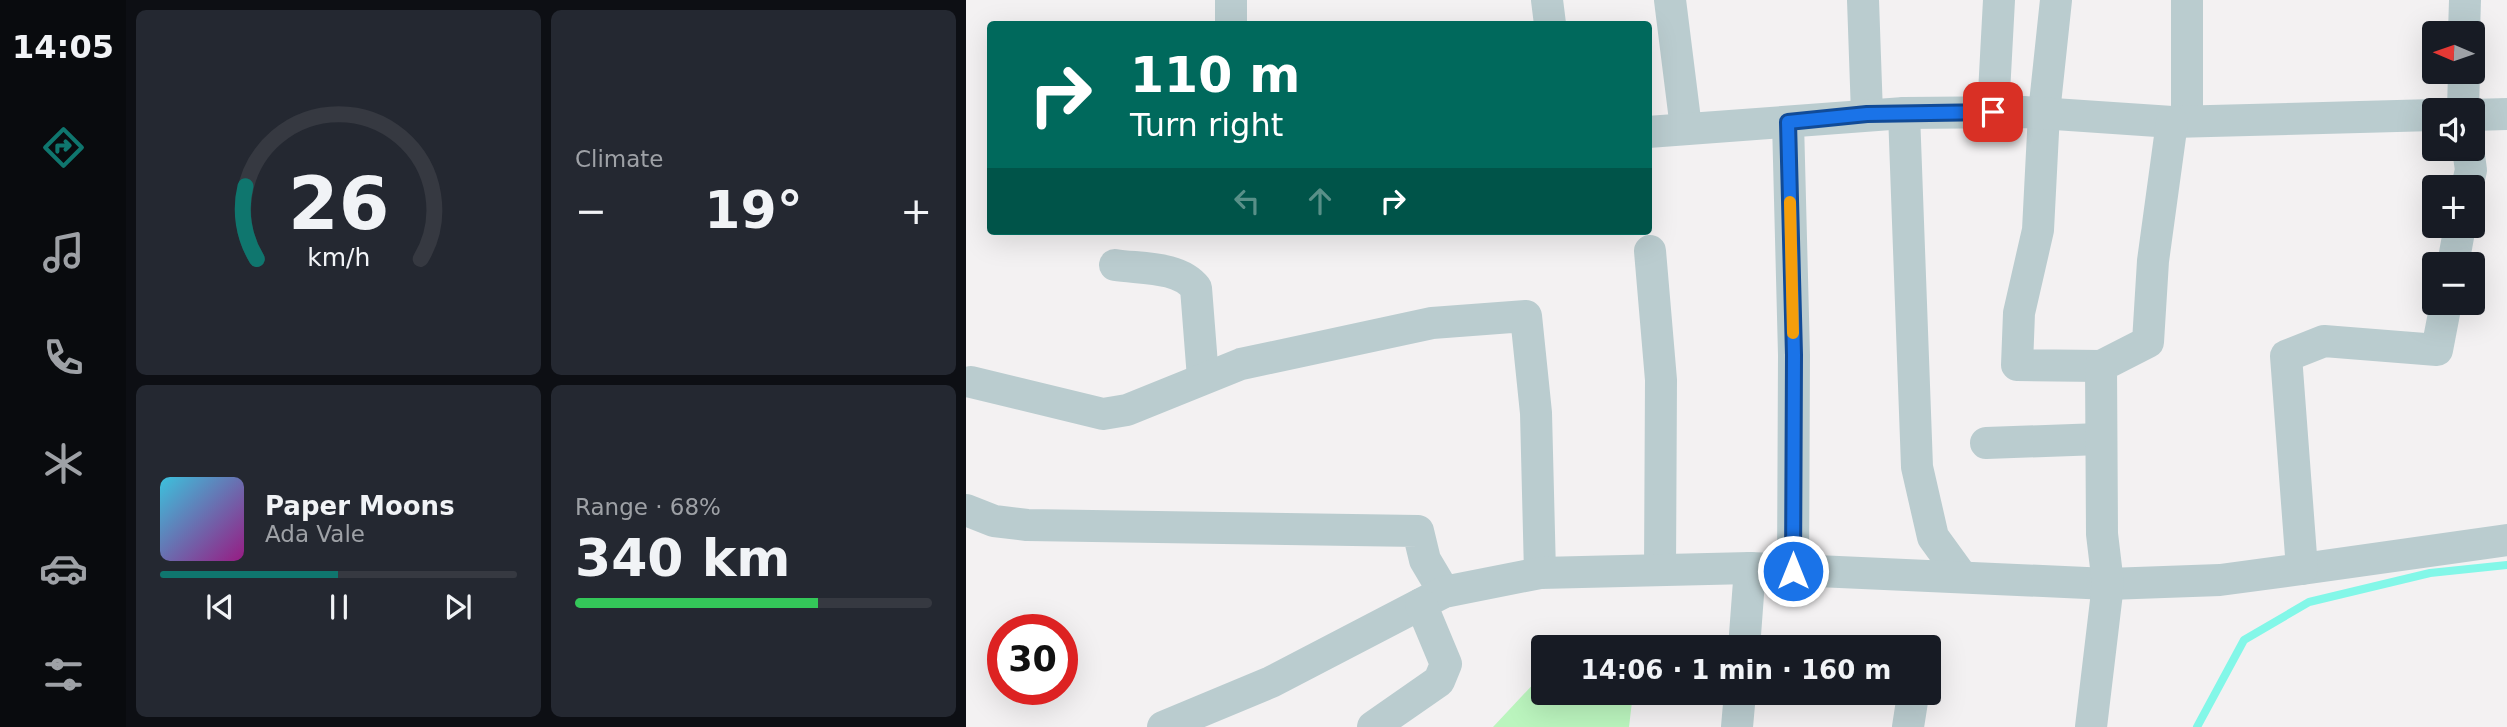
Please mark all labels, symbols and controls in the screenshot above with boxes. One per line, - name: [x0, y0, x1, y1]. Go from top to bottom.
- north arrow: [2422, 21, 2485, 84]
- map controls: [2422, 21, 2485, 315]
- text: 14:05: [12, 28, 114, 66]
- text: 110 m: [1130, 47, 1300, 104]
- icon: right: [1015, 49, 1106, 140]
- pin: [1963, 82, 2023, 142]
- icon: arrive: [1974, 93, 2012, 131]
- button: sound: [2422, 98, 2485, 161]
- text: Turn right: [1130, 106, 1283, 144]
- icon: directions: [39, 123, 88, 172]
- text: Climate: [575, 146, 664, 172]
- text: 26: [288, 161, 389, 246]
- button: +: [2422, 175, 2485, 238]
- text: 19°: [704, 180, 803, 240]
- icon: left: [1228, 182, 1266, 220]
- icon: ahead: [1301, 182, 1339, 220]
- icon: right: [1374, 182, 1412, 220]
- text: −: [575, 189, 607, 233]
- text: +: [900, 189, 932, 233]
- icon: music: [39, 228, 88, 277]
- text: km/h: [307, 242, 370, 271]
- button: −: [2422, 252, 2485, 315]
- icon: phone: [39, 333, 88, 382]
- icon: climate: [39, 439, 88, 488]
- text: Paper Moons: [265, 491, 455, 521]
- text: Range · 68%: [575, 494, 721, 520]
- text: Ada Vale: [265, 521, 365, 547]
- text: 340 km: [575, 528, 790, 588]
- position arrow: [1756, 534, 1830, 608]
- icon: car: [39, 544, 88, 593]
- icon: previous: [201, 588, 239, 626]
- icon: pause: [320, 588, 358, 626]
- icon: next: [439, 588, 477, 626]
- speed limit sign: 30: [987, 614, 1078, 705]
- icon: filters: [39, 650, 88, 699]
- text: 14:06 · 1 min · 160 m: [1581, 655, 1891, 685]

